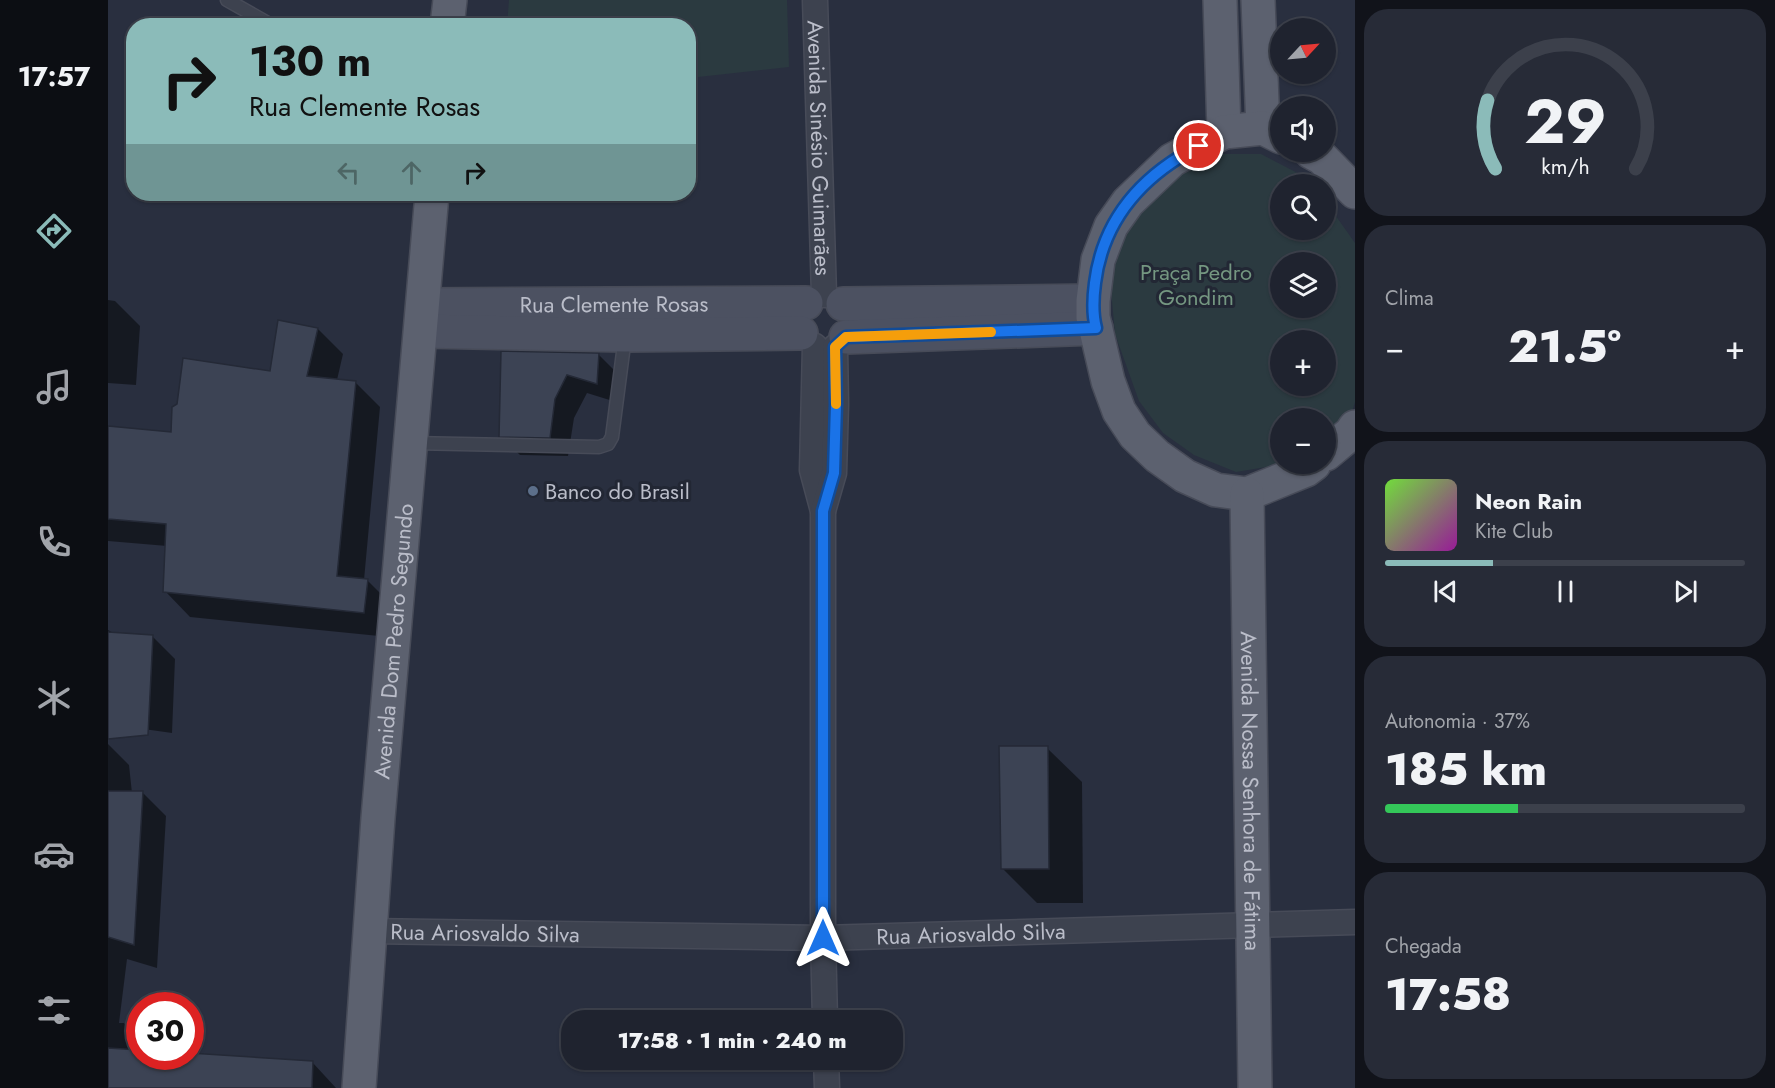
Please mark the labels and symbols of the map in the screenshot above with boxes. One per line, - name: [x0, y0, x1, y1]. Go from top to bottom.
- north arrow: [1270, 18, 1336, 84]
- street label: Avenida Sinésio Guimarães: [800, 20, 839, 276]
- pin: [1173, 120, 1224, 171]
- park label: Praça Pedro Gondim: [1140, 256, 1252, 313]
- street label: Rua Clemente Rosas: [520, 288, 708, 320]
- place label: Banco do Brasil: [545, 475, 690, 507]
- marker: Banco do Brasil: [526, 484, 540, 498]
- street label: Avenida Dom Pedro Segundo: [365, 502, 421, 781]
- street label: Avenida Nossa Senhora de Fátima: [1233, 631, 1269, 951]
- position arrow: [791, 906, 855, 970]
- street label: Rua Ariosvaldo Silva: [390, 915, 580, 950]
- street label: Rua Ariosvaldo Silva: [876, 915, 1066, 952]
- speed limit sign: 30: [126, 992, 204, 1070]

